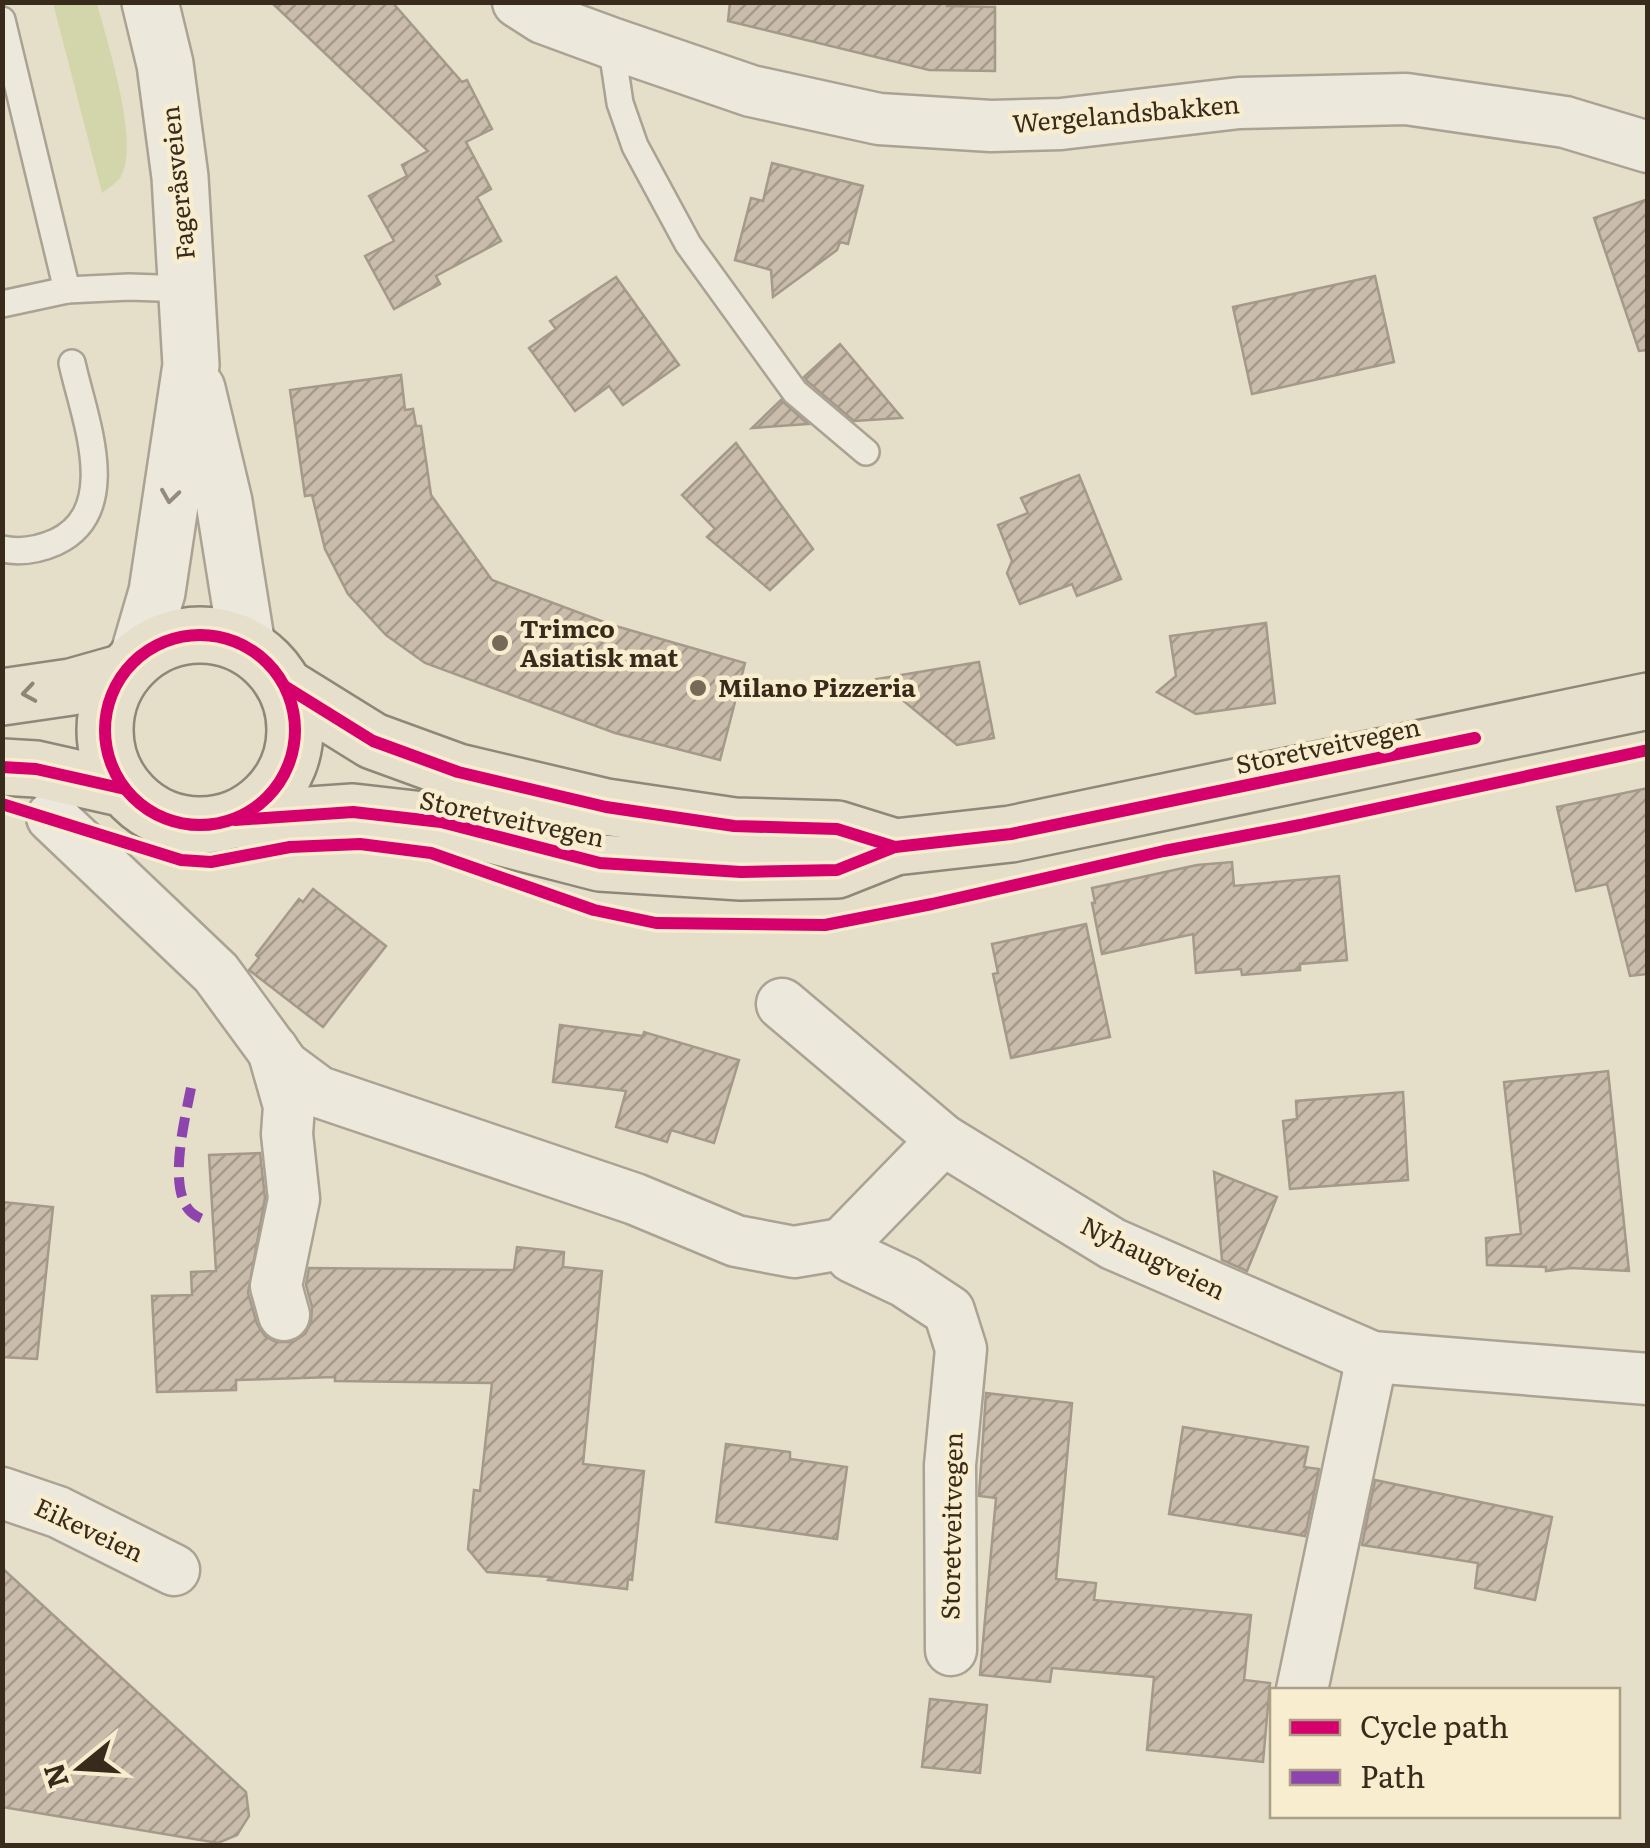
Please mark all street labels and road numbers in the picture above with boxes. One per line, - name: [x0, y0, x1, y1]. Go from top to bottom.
- street label: Wergelandsbakken: [1011, 84, 1241, 141]
- street label: Fageråsveien: [150, 104, 203, 262]
- street label: Storetveitvegen: [1232, 707, 1423, 782]
- street label: Storetveitvegen: [417, 780, 608, 855]
- street label: Nyhaugveien: [1075, 1206, 1232, 1308]
- street label: Storetveitvegen: [930, 1432, 971, 1620]
- street label: Eikeveien: [29, 1487, 150, 1570]

